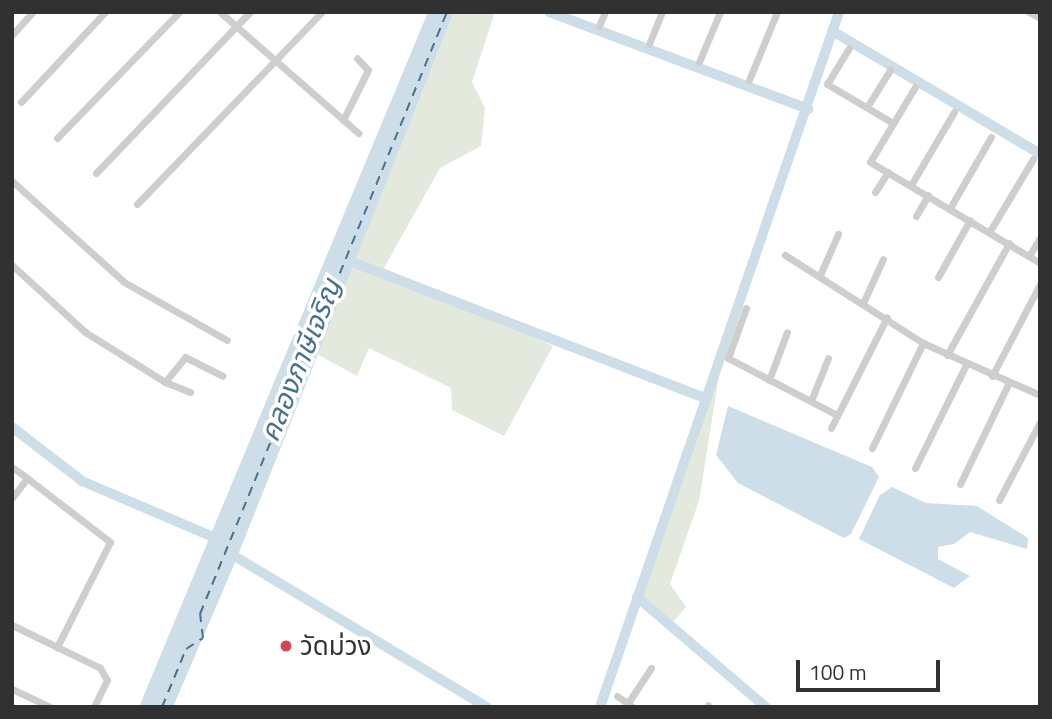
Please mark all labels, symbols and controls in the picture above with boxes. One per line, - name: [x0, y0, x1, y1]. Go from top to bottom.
- water label: คลองภาษีเจริญ: [252, 274, 348, 446]
- place label: วัดม่วง: [300, 630, 372, 662]
- marker: วัดม่วง: [278, 638, 294, 654]
- scale bar: [800, 646, 944, 690]
- text: 100 m: [809, 656, 866, 688]

